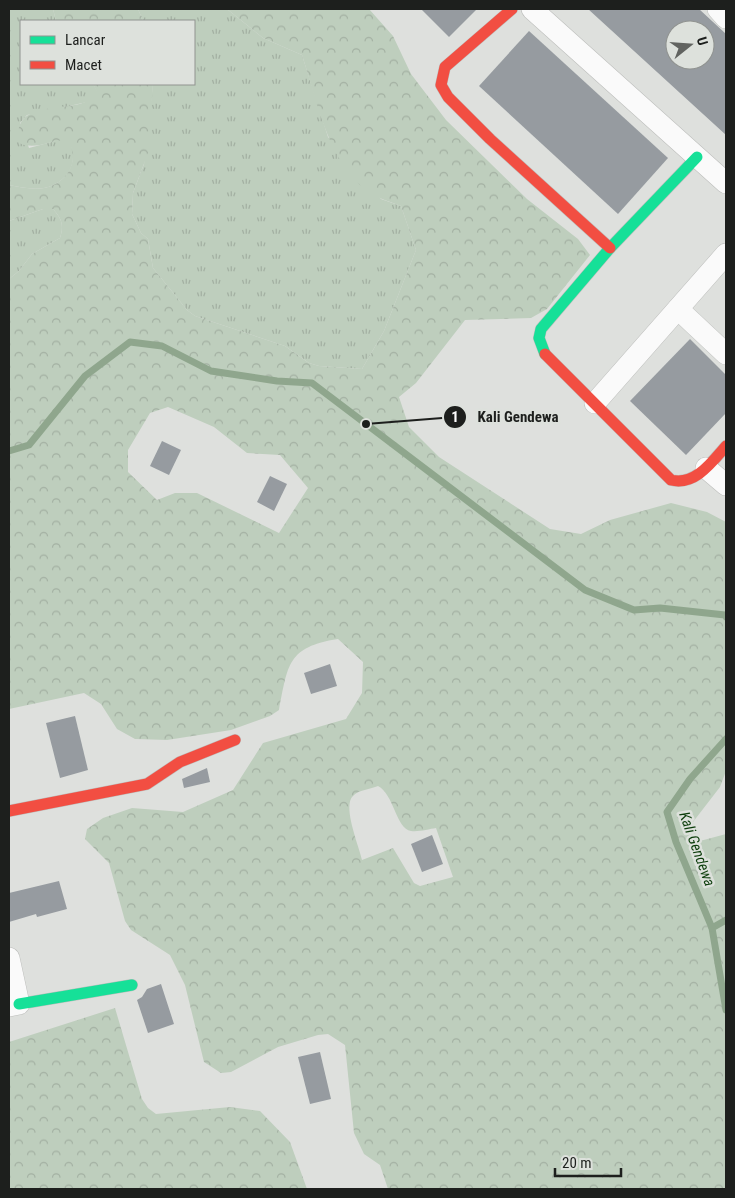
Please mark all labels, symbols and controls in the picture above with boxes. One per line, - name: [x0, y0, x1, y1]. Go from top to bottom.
- legend: [20, 20, 195, 85]
- north arrow: [665, 20, 715, 70]
- text: Lancar: [65, 31, 106, 49]
- text: U: [694, 35, 711, 47]
- text: Macet: [65, 56, 102, 74]
- callout: Kali Gendewa: [443, 402, 569, 432]
- text: 1: [451, 408, 459, 426]
- text: Kali Gendewa: [478, 408, 558, 426]
- water label: Kali Gendewa: [675, 809, 719, 889]
- scale bar: [555, 1146, 621, 1178]
- text: 20 m: [562, 1154, 592, 1172]

